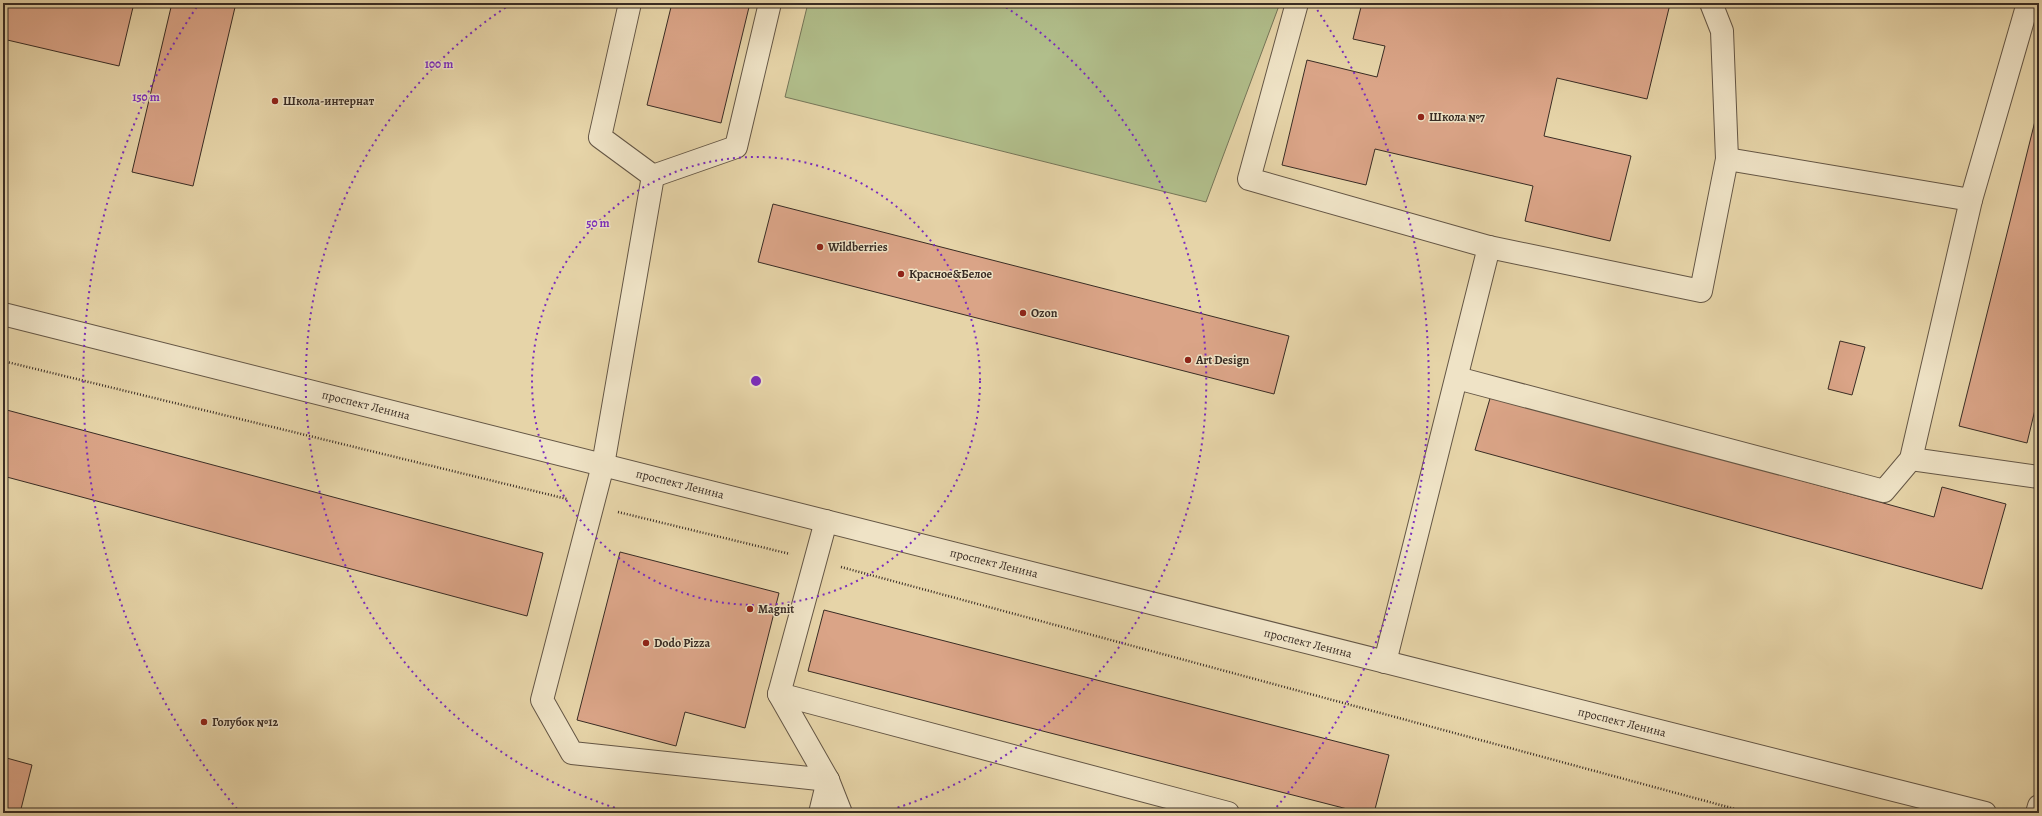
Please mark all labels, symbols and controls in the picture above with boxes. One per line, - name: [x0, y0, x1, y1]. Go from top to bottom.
- text: 100 m: [425, 56, 453, 72]
- text: 150 m: [132, 89, 160, 105]
- place label: Школа-интернат: [283, 93, 375, 109]
- marker: Школа-интернат: [270, 96, 280, 106]
- place label: Школа №7: [1429, 109, 1486, 125]
- marker: Школа №7: [1416, 112, 1426, 122]
- text: 50 m: [586, 215, 610, 231]
- place label: Wildberries: [827, 239, 888, 255]
- marker: Wildberries: [815, 242, 825, 252]
- place label: Красное&Белое: [909, 266, 993, 282]
- marker: Красное&Белое: [896, 269, 906, 279]
- place label: Ozon: [1031, 305, 1058, 321]
- marker: Ozon: [1018, 308, 1028, 318]
- place label: Art Design: [1195, 352, 1250, 368]
- marker: Art Design: [1183, 355, 1193, 365]
- centre of rings: [749, 374, 763, 388]
- street label: проспект Ленина: [320, 386, 412, 424]
- street label: проспект Ленина: [634, 465, 726, 503]
- street label: проспект Ленина: [948, 544, 1040, 582]
- place label: Magnit: [758, 601, 794, 617]
- marker: Magnit: [745, 604, 755, 614]
- street label: проспект Ленина: [1262, 624, 1354, 662]
- place label: Dodo Pizza: [654, 635, 711, 651]
- marker: Dodo Pizza: [641, 638, 651, 648]
- street label: проспект Ленина: [1576, 703, 1668, 741]
- place label: Голубок №12: [212, 714, 278, 730]
- marker: Голубок №12: [199, 717, 209, 727]

